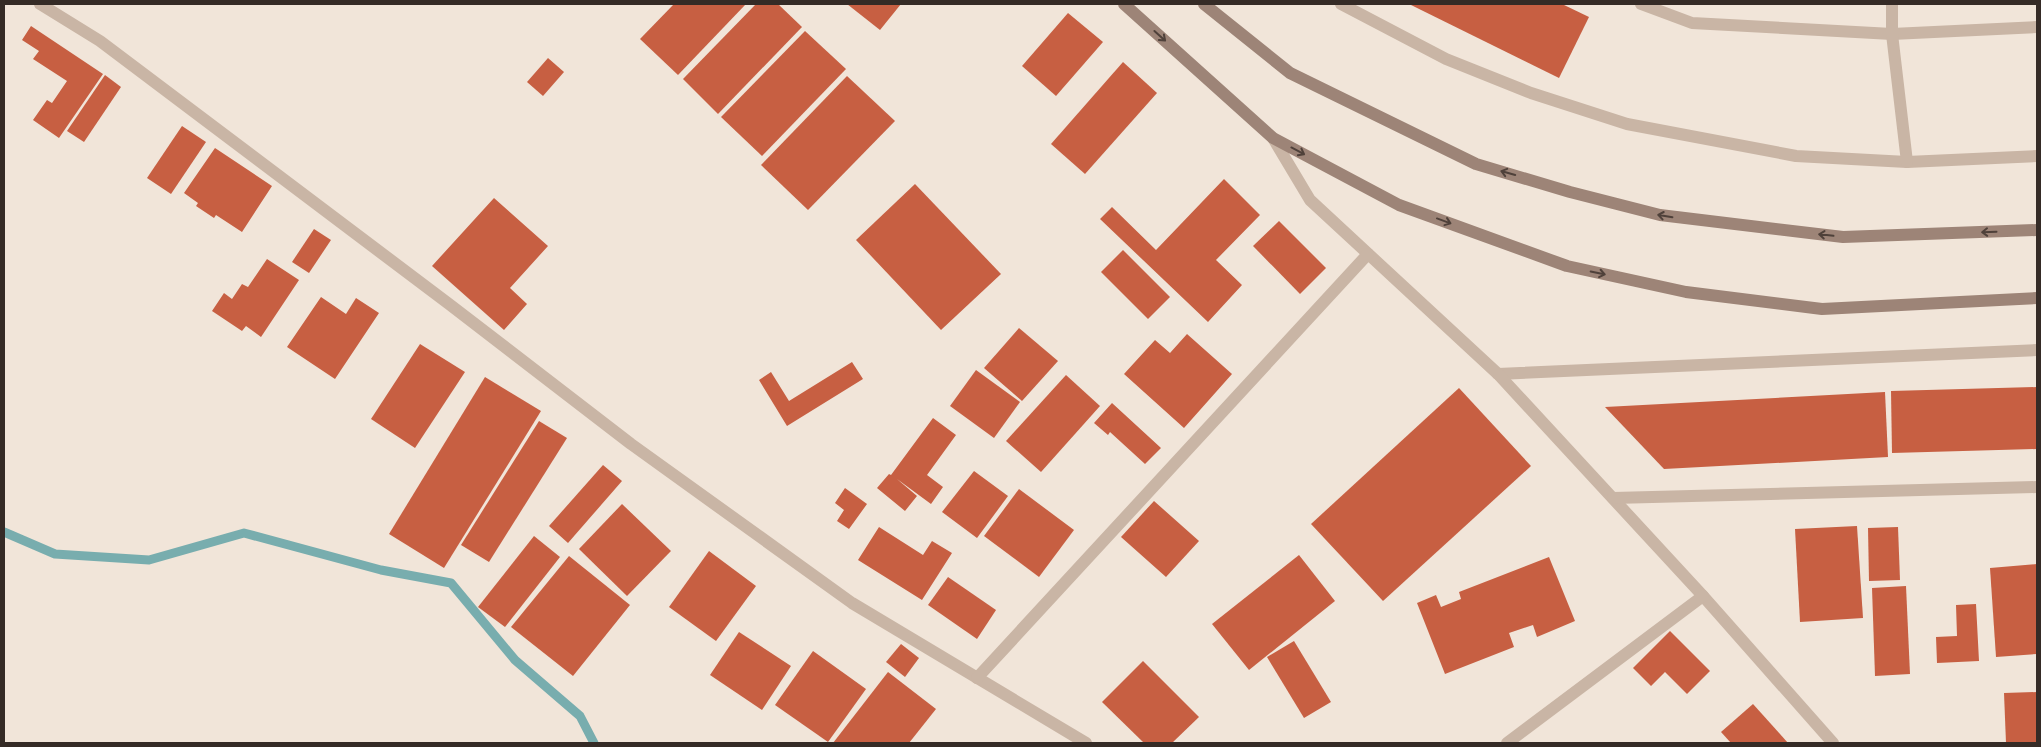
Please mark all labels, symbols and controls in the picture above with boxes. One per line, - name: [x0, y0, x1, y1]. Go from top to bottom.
- one-way arrow: [1154, 31, 1167, 42]
- one-way arrow: [1290, 147, 1305, 156]
- one-way arrow: [1500, 168, 1516, 178]
- one-way arrow: [1657, 210, 1673, 220]
- one-way arrow: [1436, 217, 1452, 226]
- one-way arrow: [1981, 227, 1997, 236]
- one-way arrow: [1819, 230, 1835, 240]
- one-way arrow: [1590, 269, 1606, 278]

